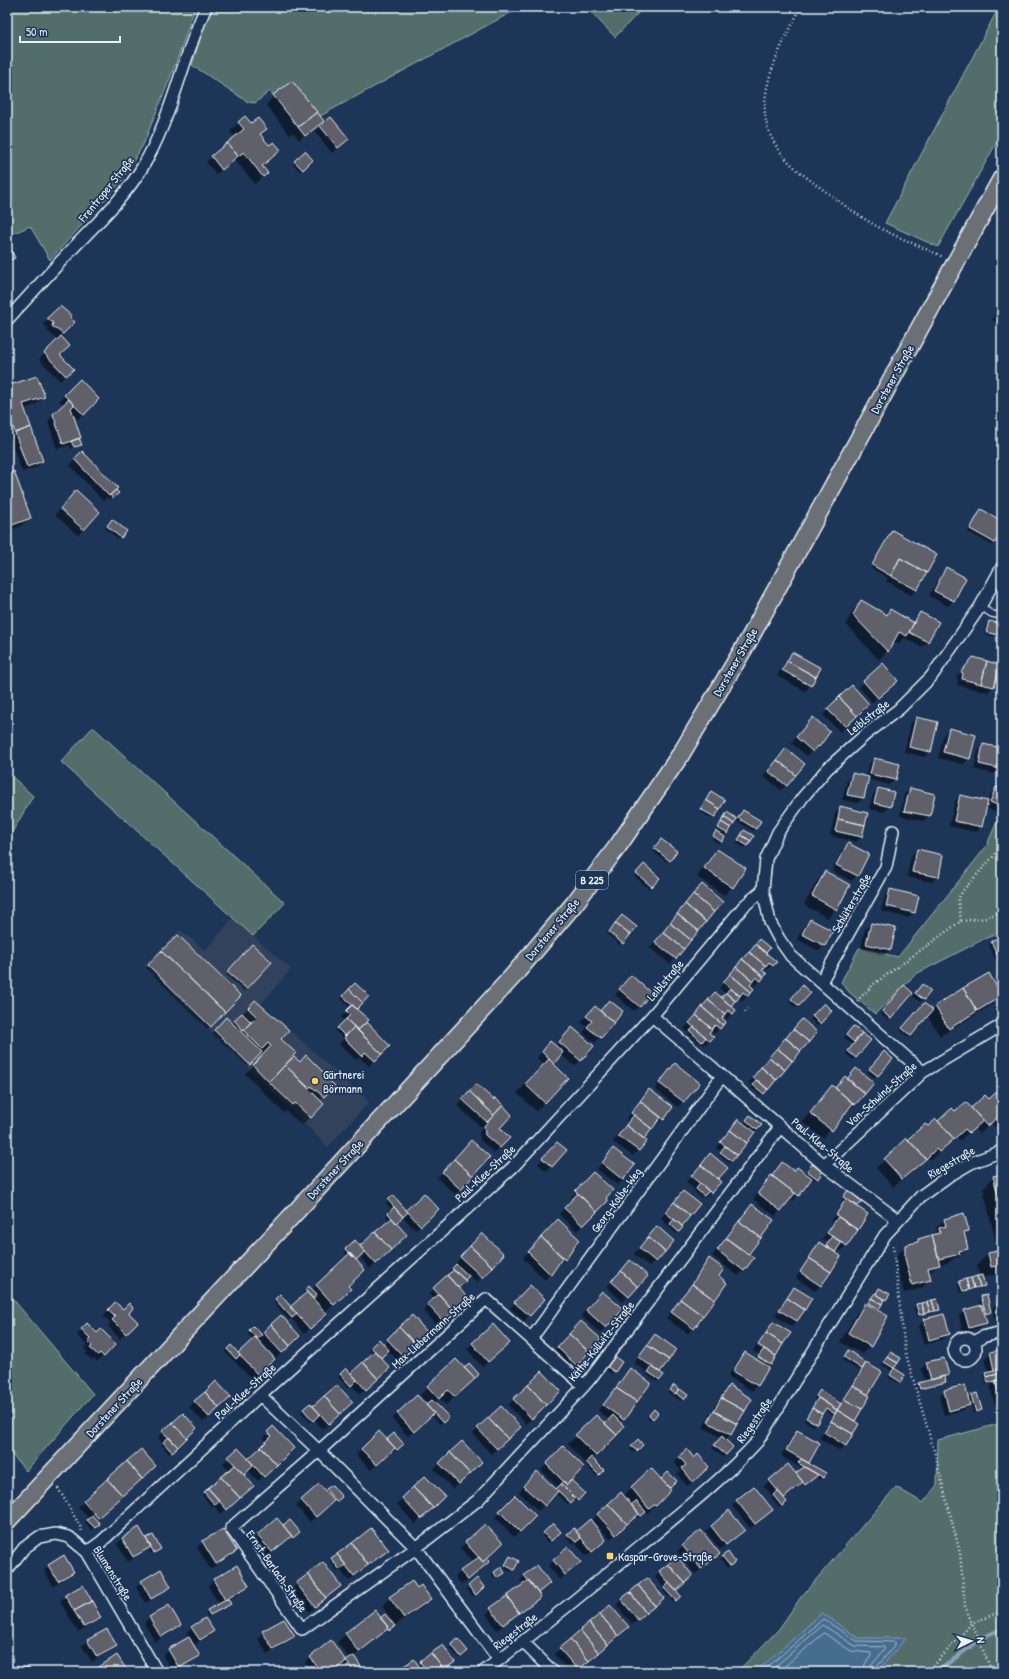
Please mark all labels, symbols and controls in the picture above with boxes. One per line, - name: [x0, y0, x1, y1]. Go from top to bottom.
- scale bar: [20, 18, 120, 44]
- text: 50 m: [26, 23, 47, 40]
- street label: Frentroper Straße: [74, 152, 138, 226]
- street label: Dorstener Straße: [866, 341, 918, 417]
- street label: Dorstener Straße: [709, 625, 762, 699]
- street label: Leiblstraße: [843, 695, 893, 739]
- street label: Schlüterstraße: [827, 870, 875, 936]
- road number: B 225: [576, 871, 608, 889]
- street label: Dorstener Straße: [521, 894, 583, 964]
- street label: Leiblstraße: [643, 955, 687, 1004]
- street label: Von-Schwind-Straße: [842, 1057, 920, 1131]
- place label: Gärtnerei Börmann: [323, 1066, 365, 1097]
- marker: Gärtnerei Börmann: [310, 1076, 320, 1086]
- street label: Paul-Klee-Straße: [788, 1114, 858, 1176]
- street label: Dorstener Straße: [303, 1135, 367, 1203]
- street label: Paul-Klee-Straße: [451, 1140, 519, 1206]
- street label: Riegestraße: [924, 1141, 978, 1182]
- street label: Georg-Kolbe-Weg: [587, 1164, 645, 1236]
- street label: Max-Liebermann-Straße: [388, 1288, 479, 1372]
- street label: Käthe-Kollwitz-Straße: [564, 1297, 638, 1385]
- street label: Paul-Klee-Straße: [211, 1359, 280, 1423]
- street label: Dorstener Straße: [82, 1373, 146, 1441]
- street label: Riegestraße: [732, 1394, 776, 1446]
- street label: Ernst-Barlach-Straße: [242, 1526, 312, 1616]
- street label: Blumenstraße: [89, 1542, 137, 1604]
- place label: Kaspar-Grove-Straße: [618, 1548, 713, 1565]
- marker: Kaspar-Grove-Straße: [605, 1551, 615, 1561]
- street label: Riegestraße: [489, 1608, 541, 1654]
- north arrow: [951, 1621, 991, 1661]
- text: N: [974, 1637, 988, 1644]

